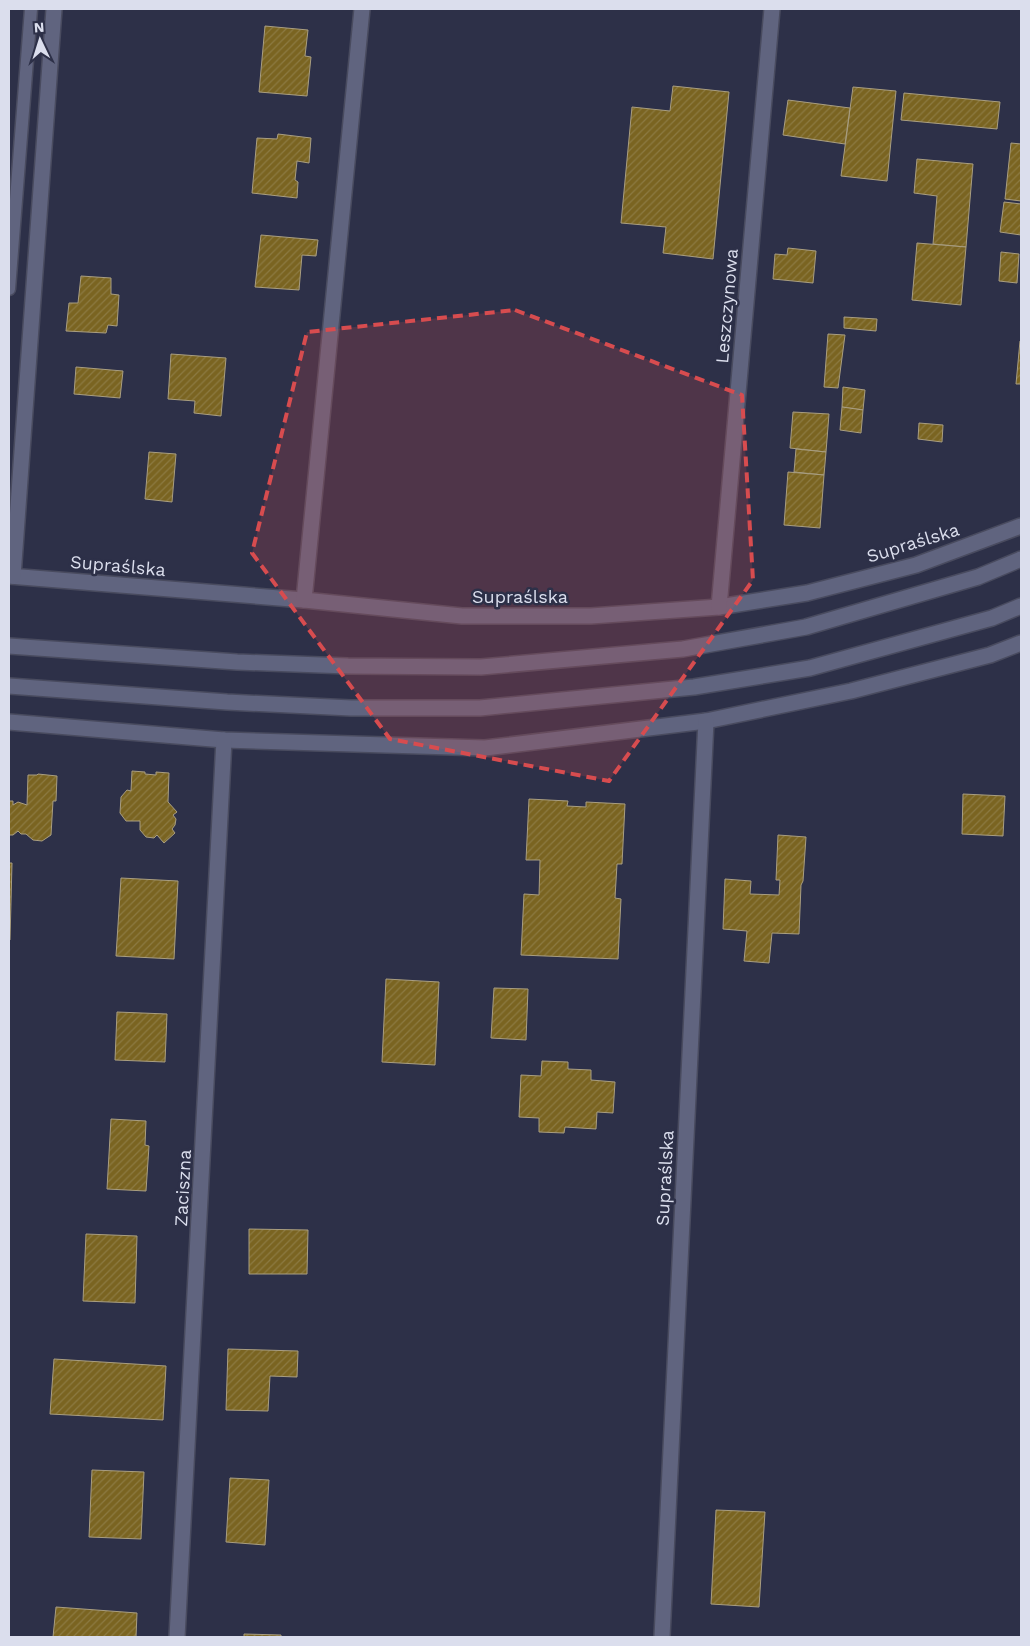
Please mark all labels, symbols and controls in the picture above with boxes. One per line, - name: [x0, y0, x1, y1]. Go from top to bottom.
- north arrow: [15, 15, 65, 65]
- text: N: [33, 19, 45, 35]
- street label: Leszczynowa: [711, 248, 742, 364]
- street label: Supraślska: [864, 518, 962, 567]
- street label: Supraślska: [69, 551, 167, 580]
- street label: Supraślska: [472, 586, 568, 607]
- street label: Supraślska: [652, 1130, 677, 1226]
- street label: Zaciszna: [170, 1149, 195, 1227]

